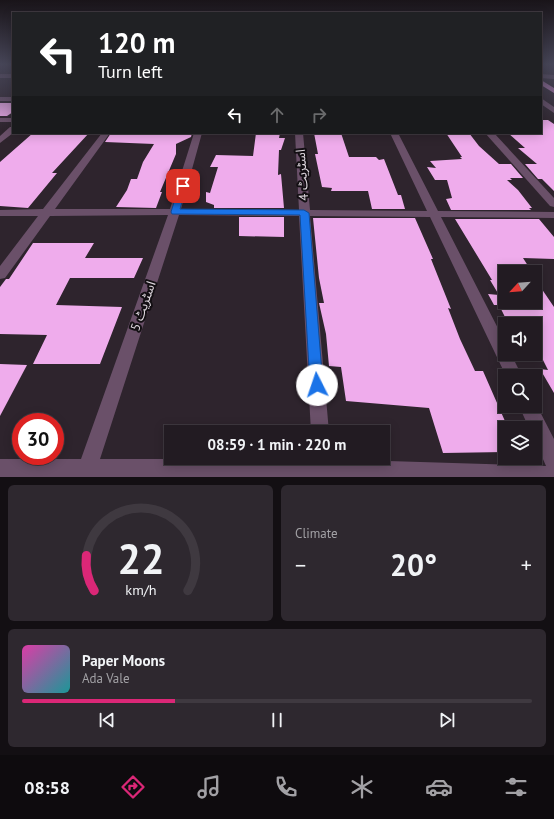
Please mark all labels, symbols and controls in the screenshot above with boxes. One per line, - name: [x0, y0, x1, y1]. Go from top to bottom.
- text: 120 m: [98, 24, 175, 61]
- icon: left: [32, 28, 84, 80]
- text: Turn left: [98, 60, 163, 83]
- icon: left: [224, 104, 246, 126]
- icon: ahead: [266, 104, 288, 126]
- icon: right: [308, 104, 330, 126]
- street label: اسٹریٹ 4: [292, 149, 312, 201]
- pin: [166, 169, 200, 203]
- icon: arrive: [172, 175, 194, 197]
- north arrow: [498, 265, 542, 309]
- map controls: [498, 265, 542, 465]
- street label: اسٹریٹ 5: [127, 279, 159, 333]
- button: sound: [498, 317, 542, 361]
- position arrow: [296, 364, 338, 406]
- button: search: [498, 369, 542, 413]
- speed limit sign: 30: [12, 413, 64, 465]
- button: layers: [498, 421, 542, 465]
- text: 08:59 · 1 min · 220 m: [208, 435, 346, 454]
- text: Climate: [295, 525, 338, 542]
- text: 22: [117, 532, 164, 585]
- text: 20°: [390, 545, 437, 584]
- text: −: [295, 551, 306, 579]
- text: +: [521, 551, 532, 579]
- text: km/h: [125, 580, 156, 599]
- text: Paper Moons: [82, 651, 165, 670]
- text: Ada Vale: [82, 670, 130, 687]
- icon: previous: [96, 709, 118, 731]
- icon: pause: [266, 709, 288, 731]
- icon: next: [436, 709, 458, 731]
- icon: directions: [119, 773, 147, 801]
- icon: music: [195, 773, 223, 801]
- icon: phone: [272, 773, 300, 801]
- icon: climate: [348, 773, 376, 801]
- icon: car: [425, 773, 453, 801]
- icon: filters: [502, 773, 530, 801]
- text: 08:58: [24, 776, 70, 799]

